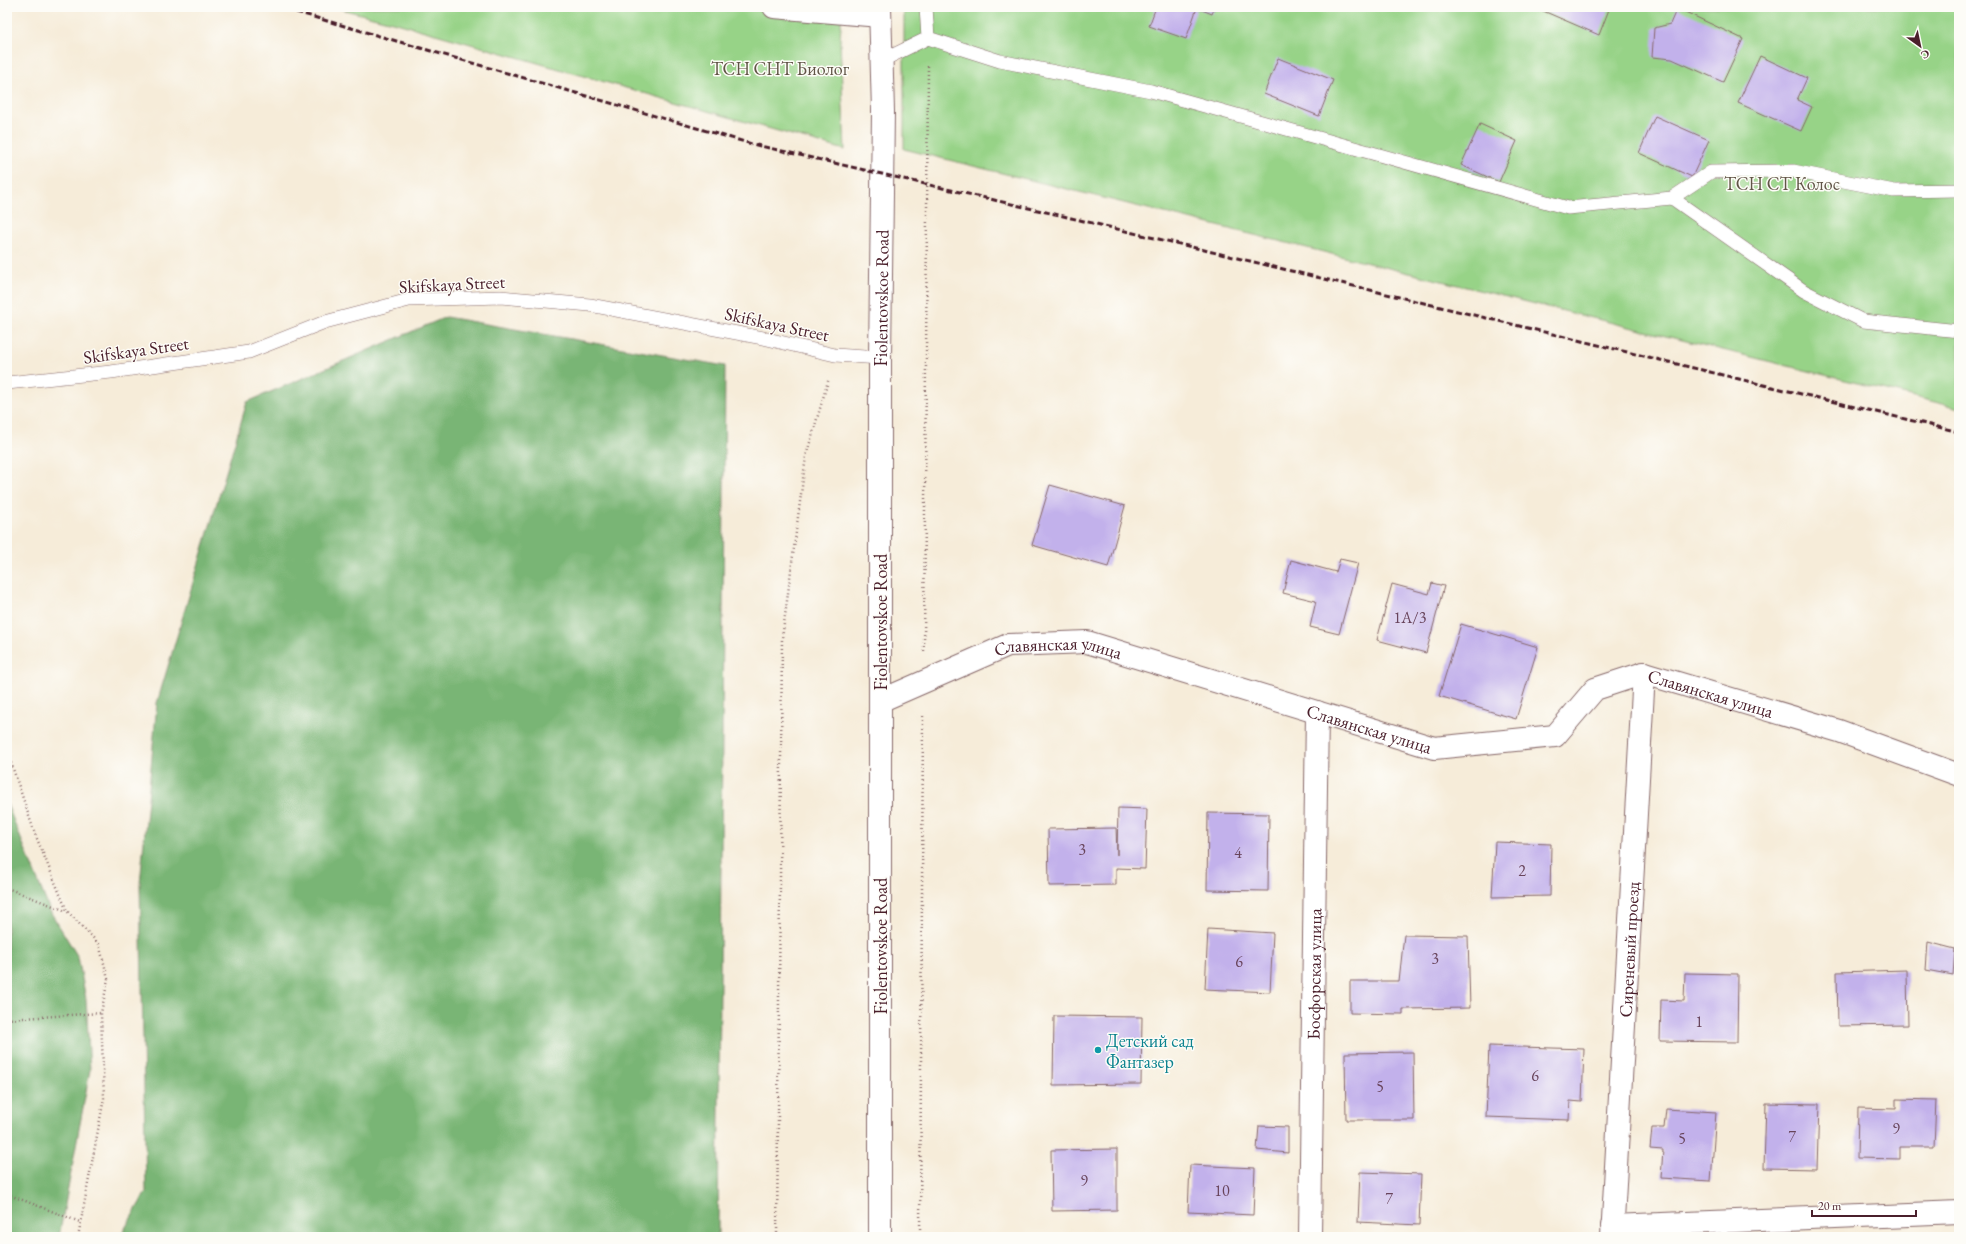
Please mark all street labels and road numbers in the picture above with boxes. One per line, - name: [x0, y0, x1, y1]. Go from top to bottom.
- street label: Fiolentovskoe Road: [869, 229, 893, 366]
- street label: Skifskaya Street: [398, 270, 506, 298]
- street label: Skifskaya Street: [723, 302, 832, 346]
- street label: Skifskaya Street: [82, 331, 190, 369]
- street label: Fiolentovskoe Road: [869, 553, 892, 690]
- street label: Славянская улица: [990, 630, 1126, 664]
- street label: Славянская улица: [1645, 663, 1777, 723]
- street label: Славянская улица: [1304, 698, 1436, 758]
- street label: Fiolentovskoe Road: [869, 877, 892, 1014]
- street label: Сиреневый проезд: [1613, 881, 1644, 1018]
- street label: Босфорская улица: [1301, 907, 1326, 1040]

